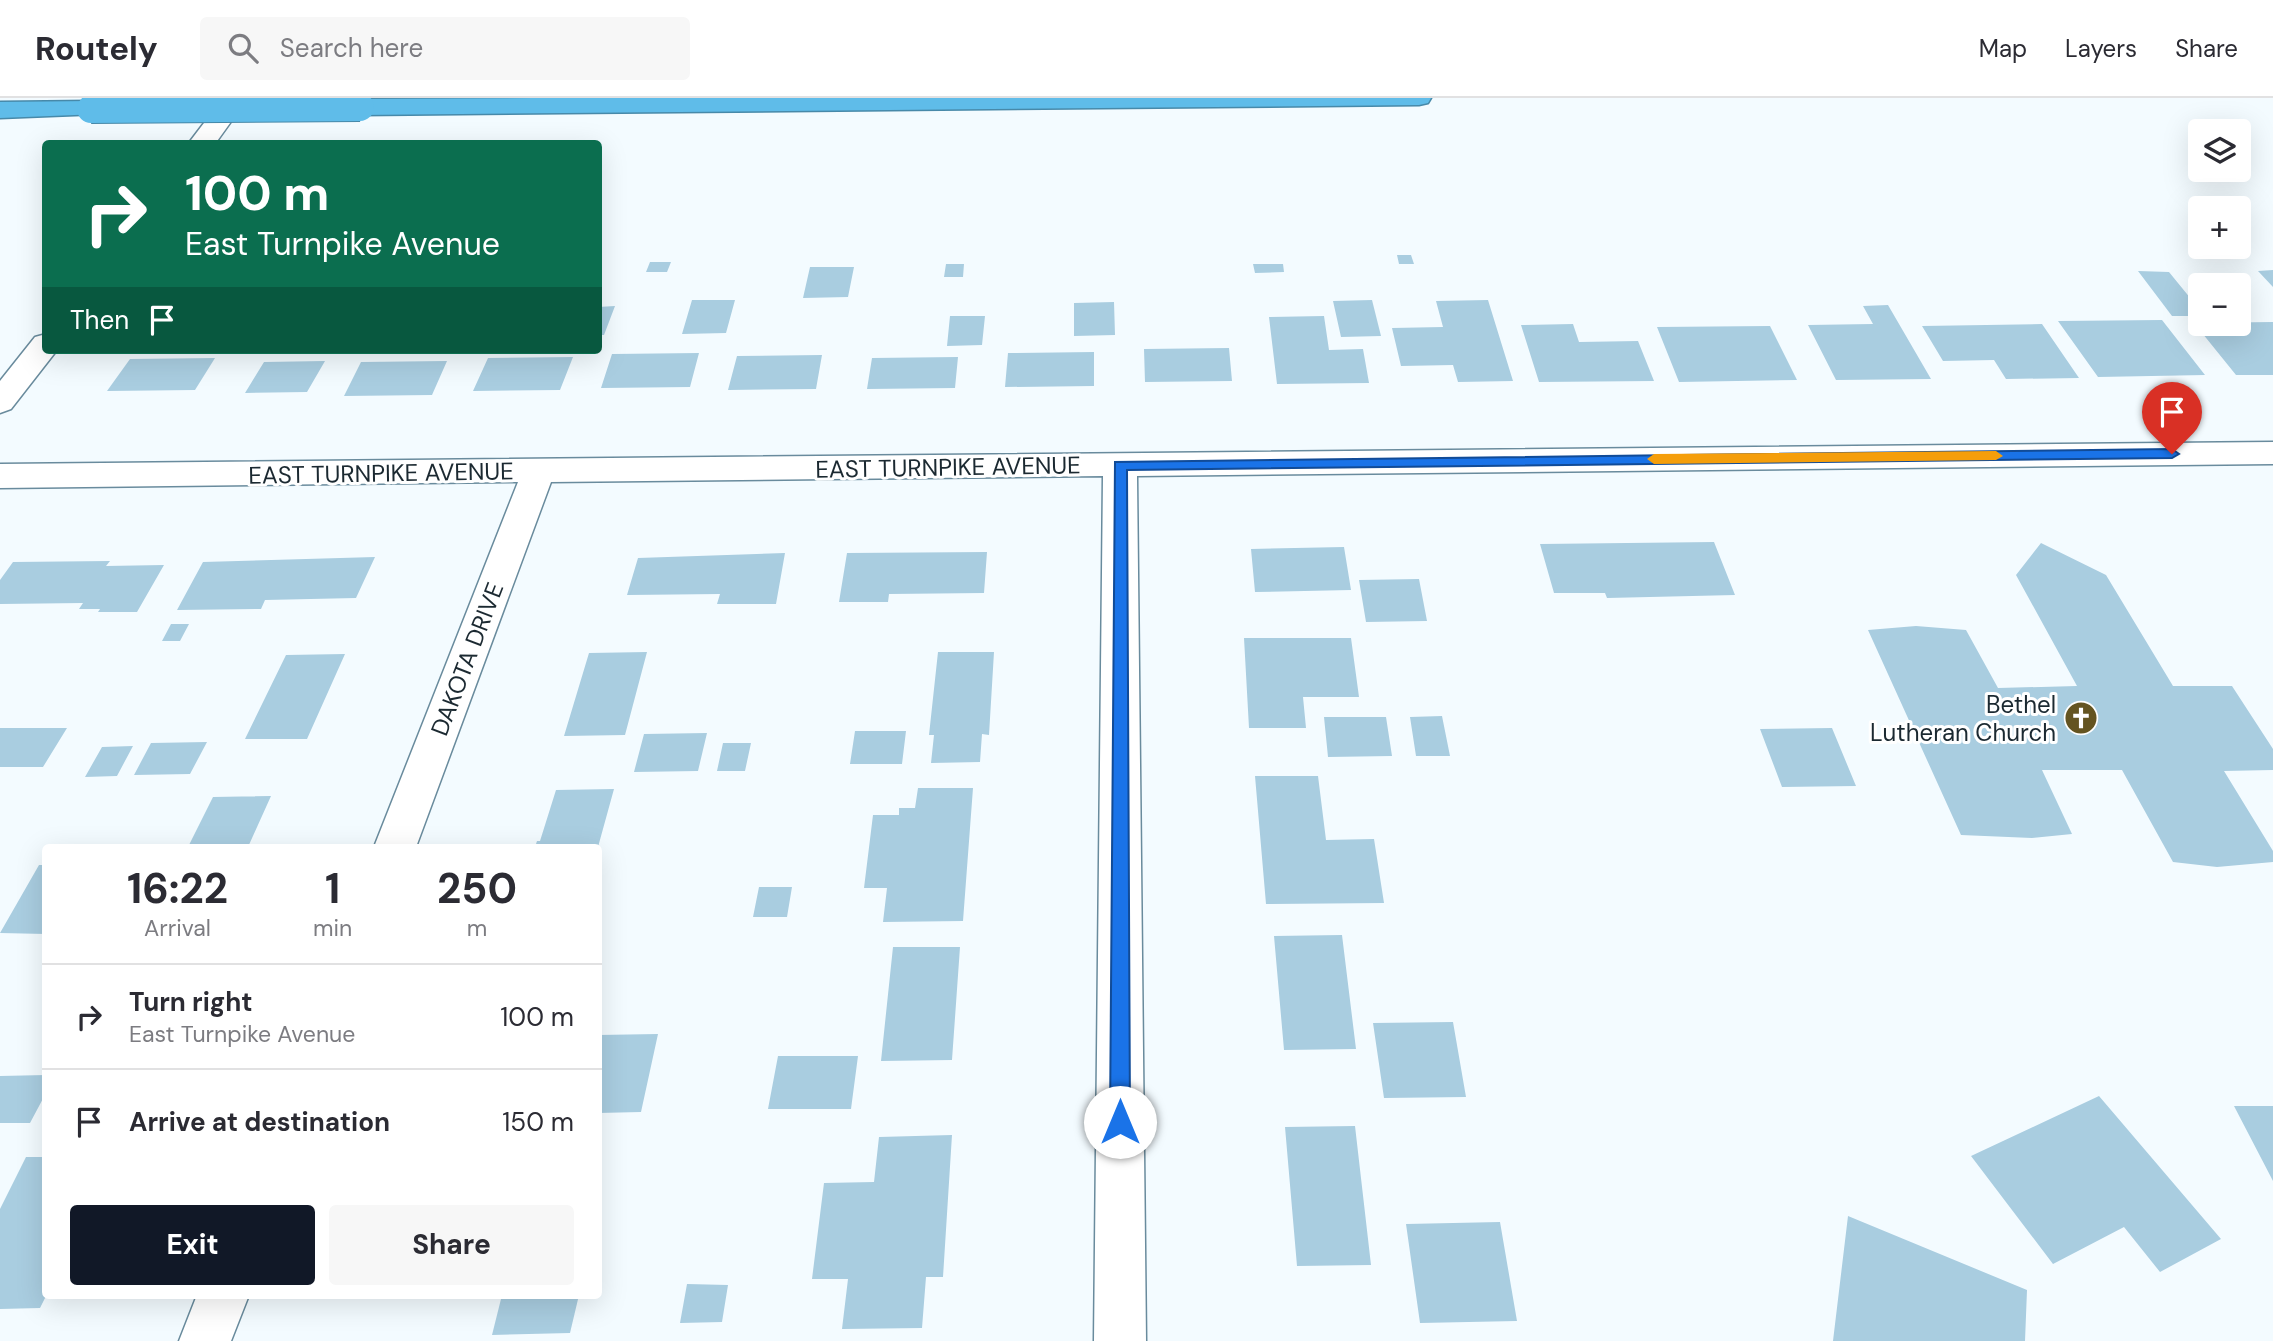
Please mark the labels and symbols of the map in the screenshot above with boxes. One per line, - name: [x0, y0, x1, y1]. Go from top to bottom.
- pin: [2142, 382, 2202, 454]
- street label: EAST TURNPIKE AVENUE: [815, 449, 1081, 485]
- street label: EAST TURNPIKE AVENUE: [248, 455, 514, 491]
- street label: DAKOTA DRIVE: [424, 578, 510, 740]
- place label: Bethel Lutheran Church: [1870, 689, 2056, 748]
- church icon: Bethel Lutheran Church: [2062, 699, 2100, 737]
- position arrow: [1083, 1085, 1157, 1159]

